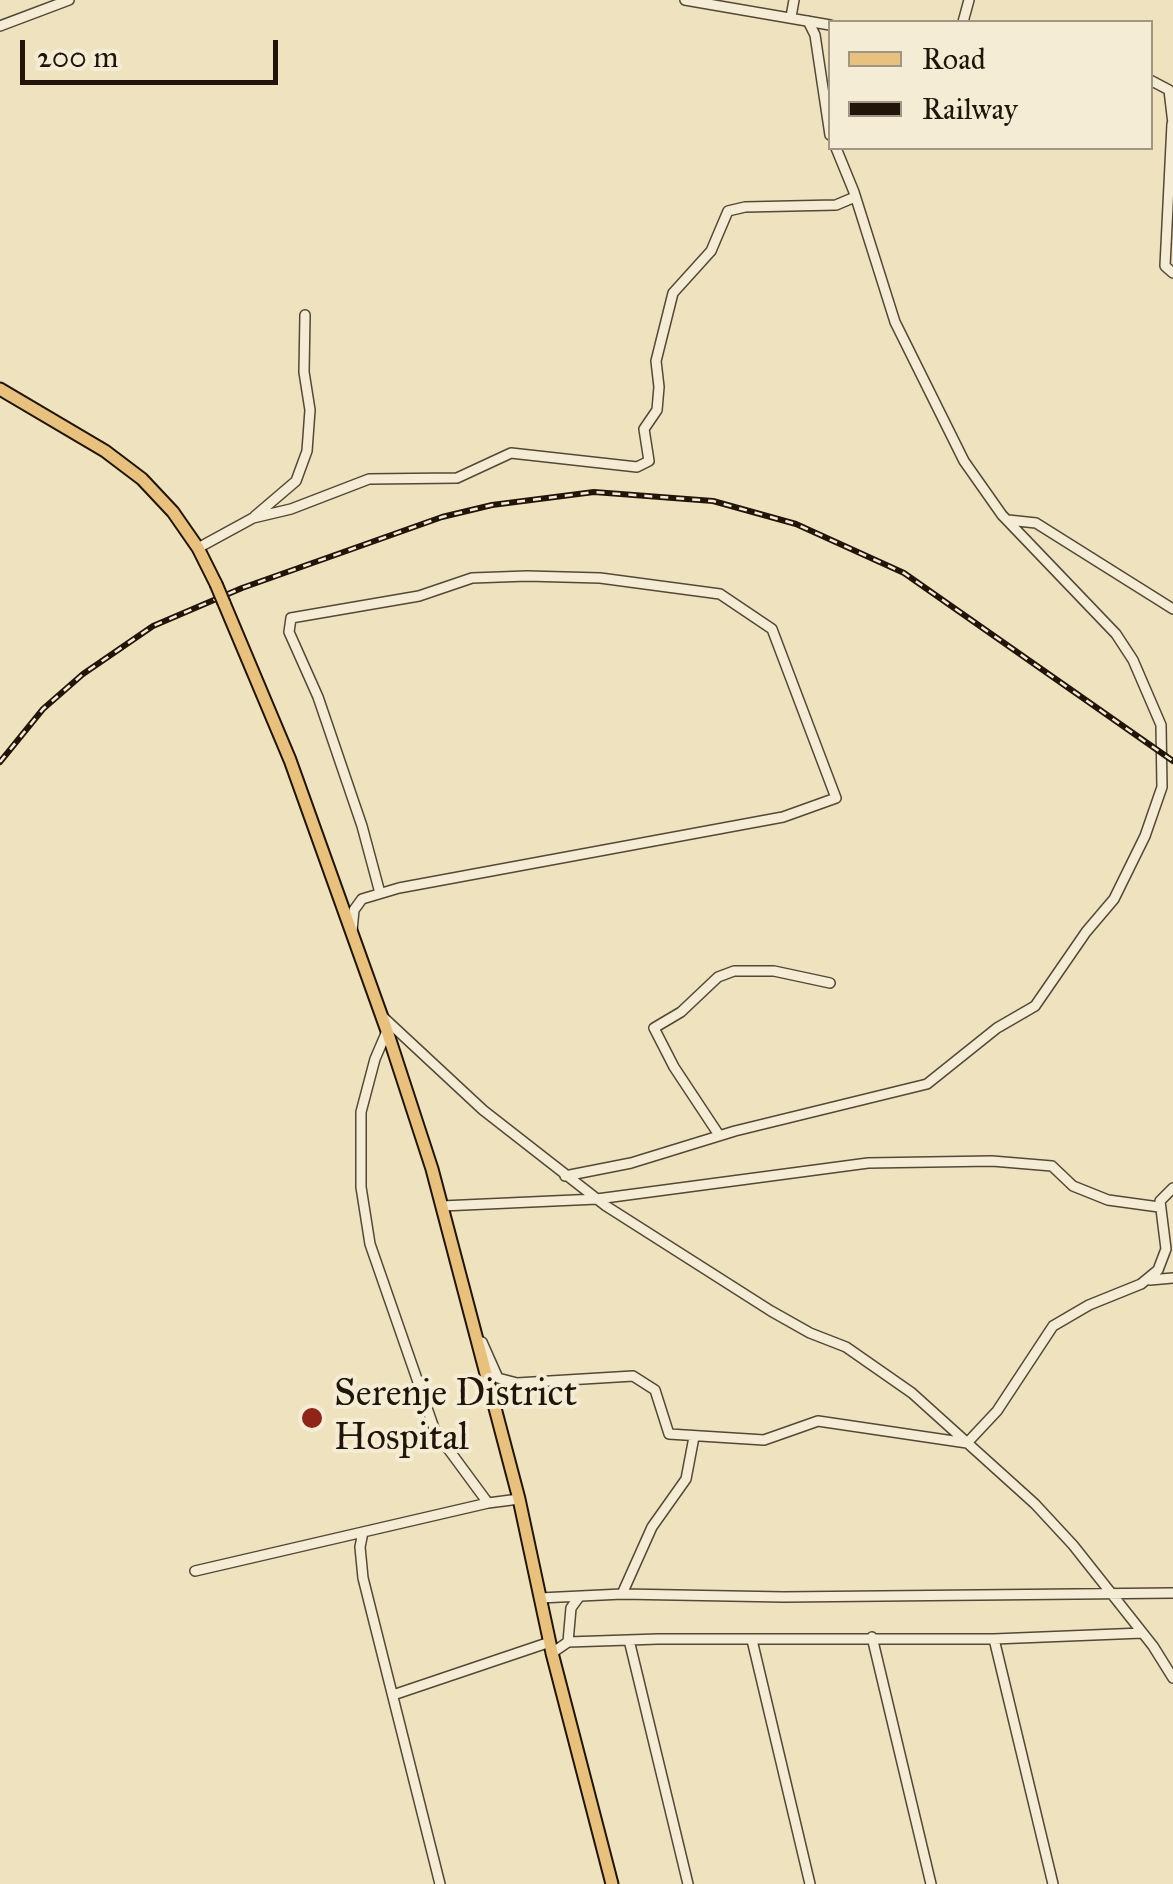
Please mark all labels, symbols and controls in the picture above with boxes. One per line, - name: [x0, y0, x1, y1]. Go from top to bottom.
- scale bar: [25, 20, 282, 82]
- legend: [828, 20, 1153, 150]
- text: 200 m: [37, 39, 118, 75]
- text: Road: [922, 41, 986, 77]
- text: Railway: [922, 91, 1018, 127]
- place label: Serenje District Hospital: [334, 1373, 577, 1462]
- marker: Serenje District Hospital: [299, 1405, 325, 1431]

